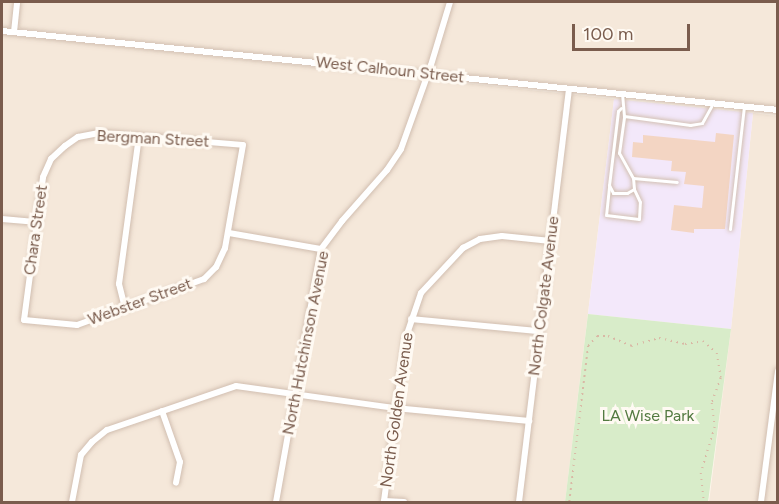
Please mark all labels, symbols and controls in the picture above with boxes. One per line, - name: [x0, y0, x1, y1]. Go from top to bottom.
- scale bar: [575, 12, 694, 50]
- text: 100 m: [583, 23, 633, 45]
- street label: West Calhoun Street: [315, 53, 465, 87]
- street label: Bergman Street: [96, 126, 210, 152]
- street label: Chara Street: [20, 184, 52, 276]
- street label: North Colgate Avenue: [525, 215, 563, 377]
- street label: North Hutchinson Avenue: [279, 249, 333, 437]
- street label: Webster Street: [85, 274, 195, 330]
- street label: North Golden Avenue: [377, 331, 417, 489]
- park label: LA Wise Park: [602, 406, 694, 426]

